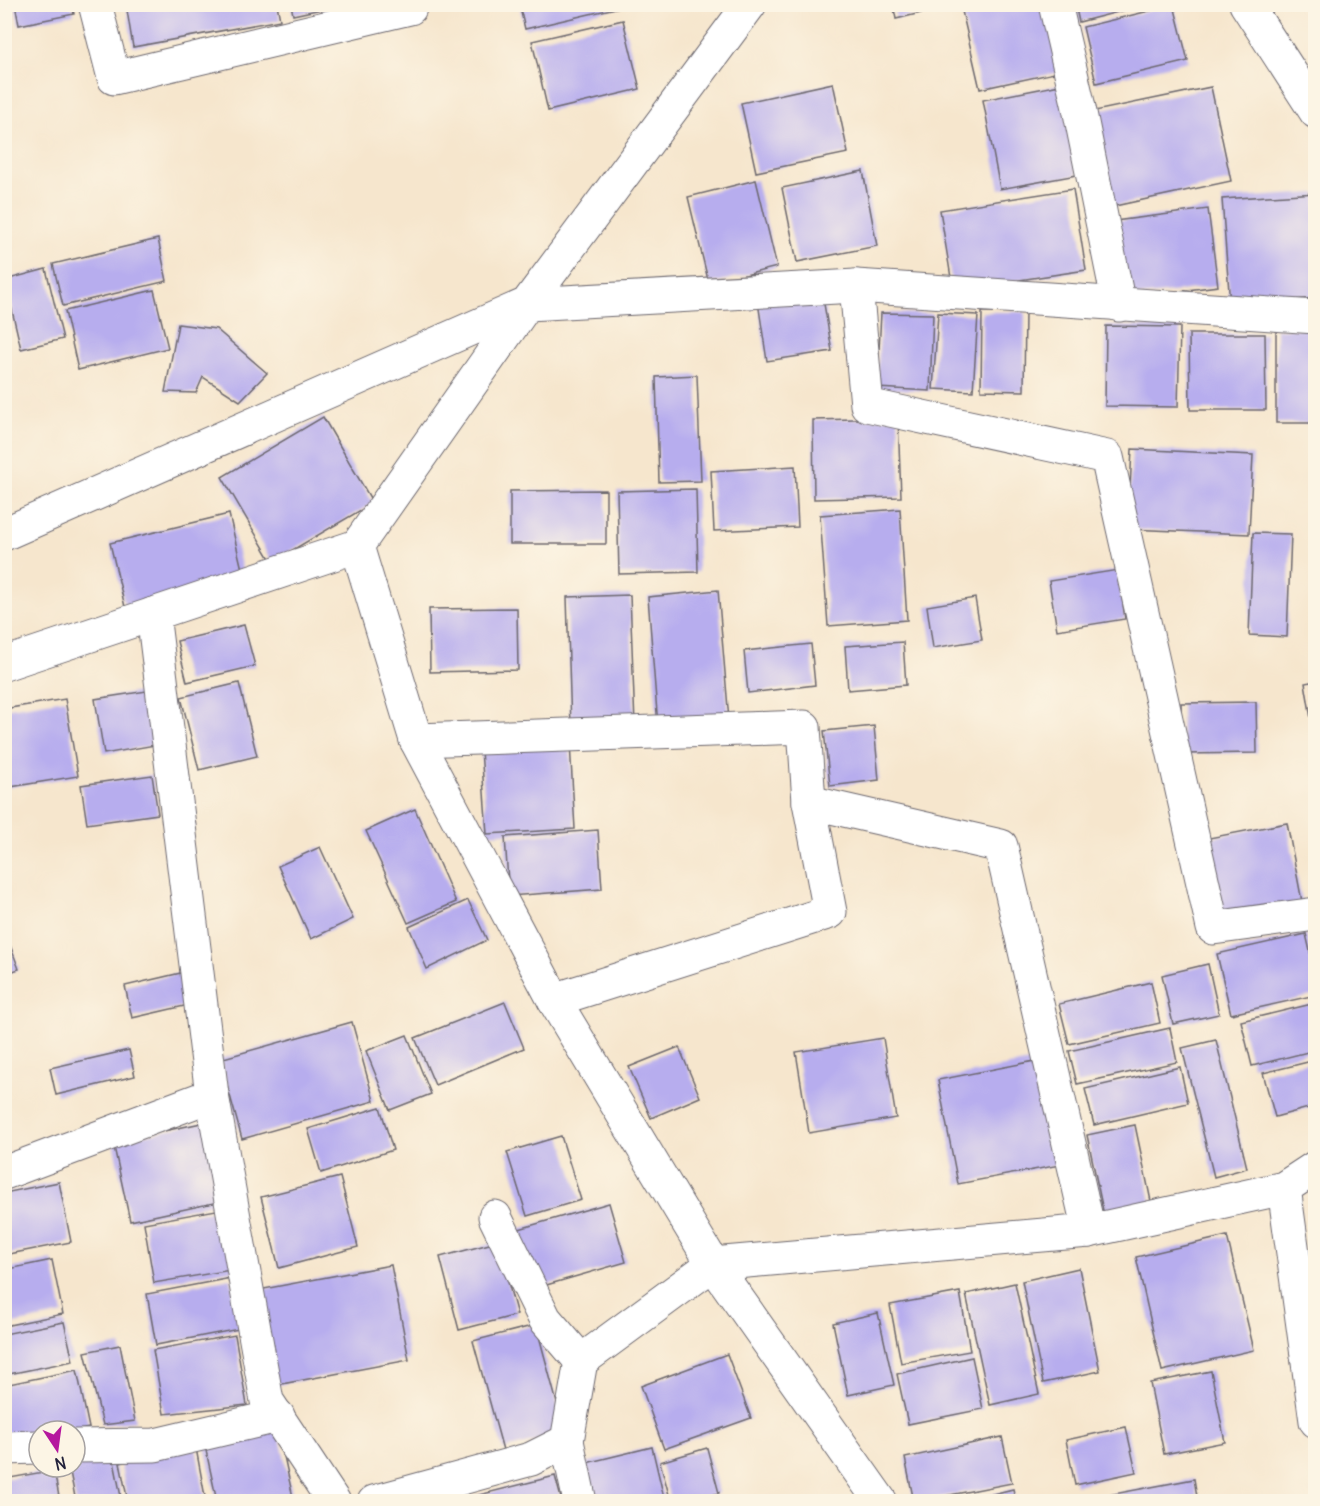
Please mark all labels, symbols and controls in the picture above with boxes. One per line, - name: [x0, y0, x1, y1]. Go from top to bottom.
- north arrow: [27, 1419, 87, 1479]
- text: N: [53, 1453, 68, 1475]

